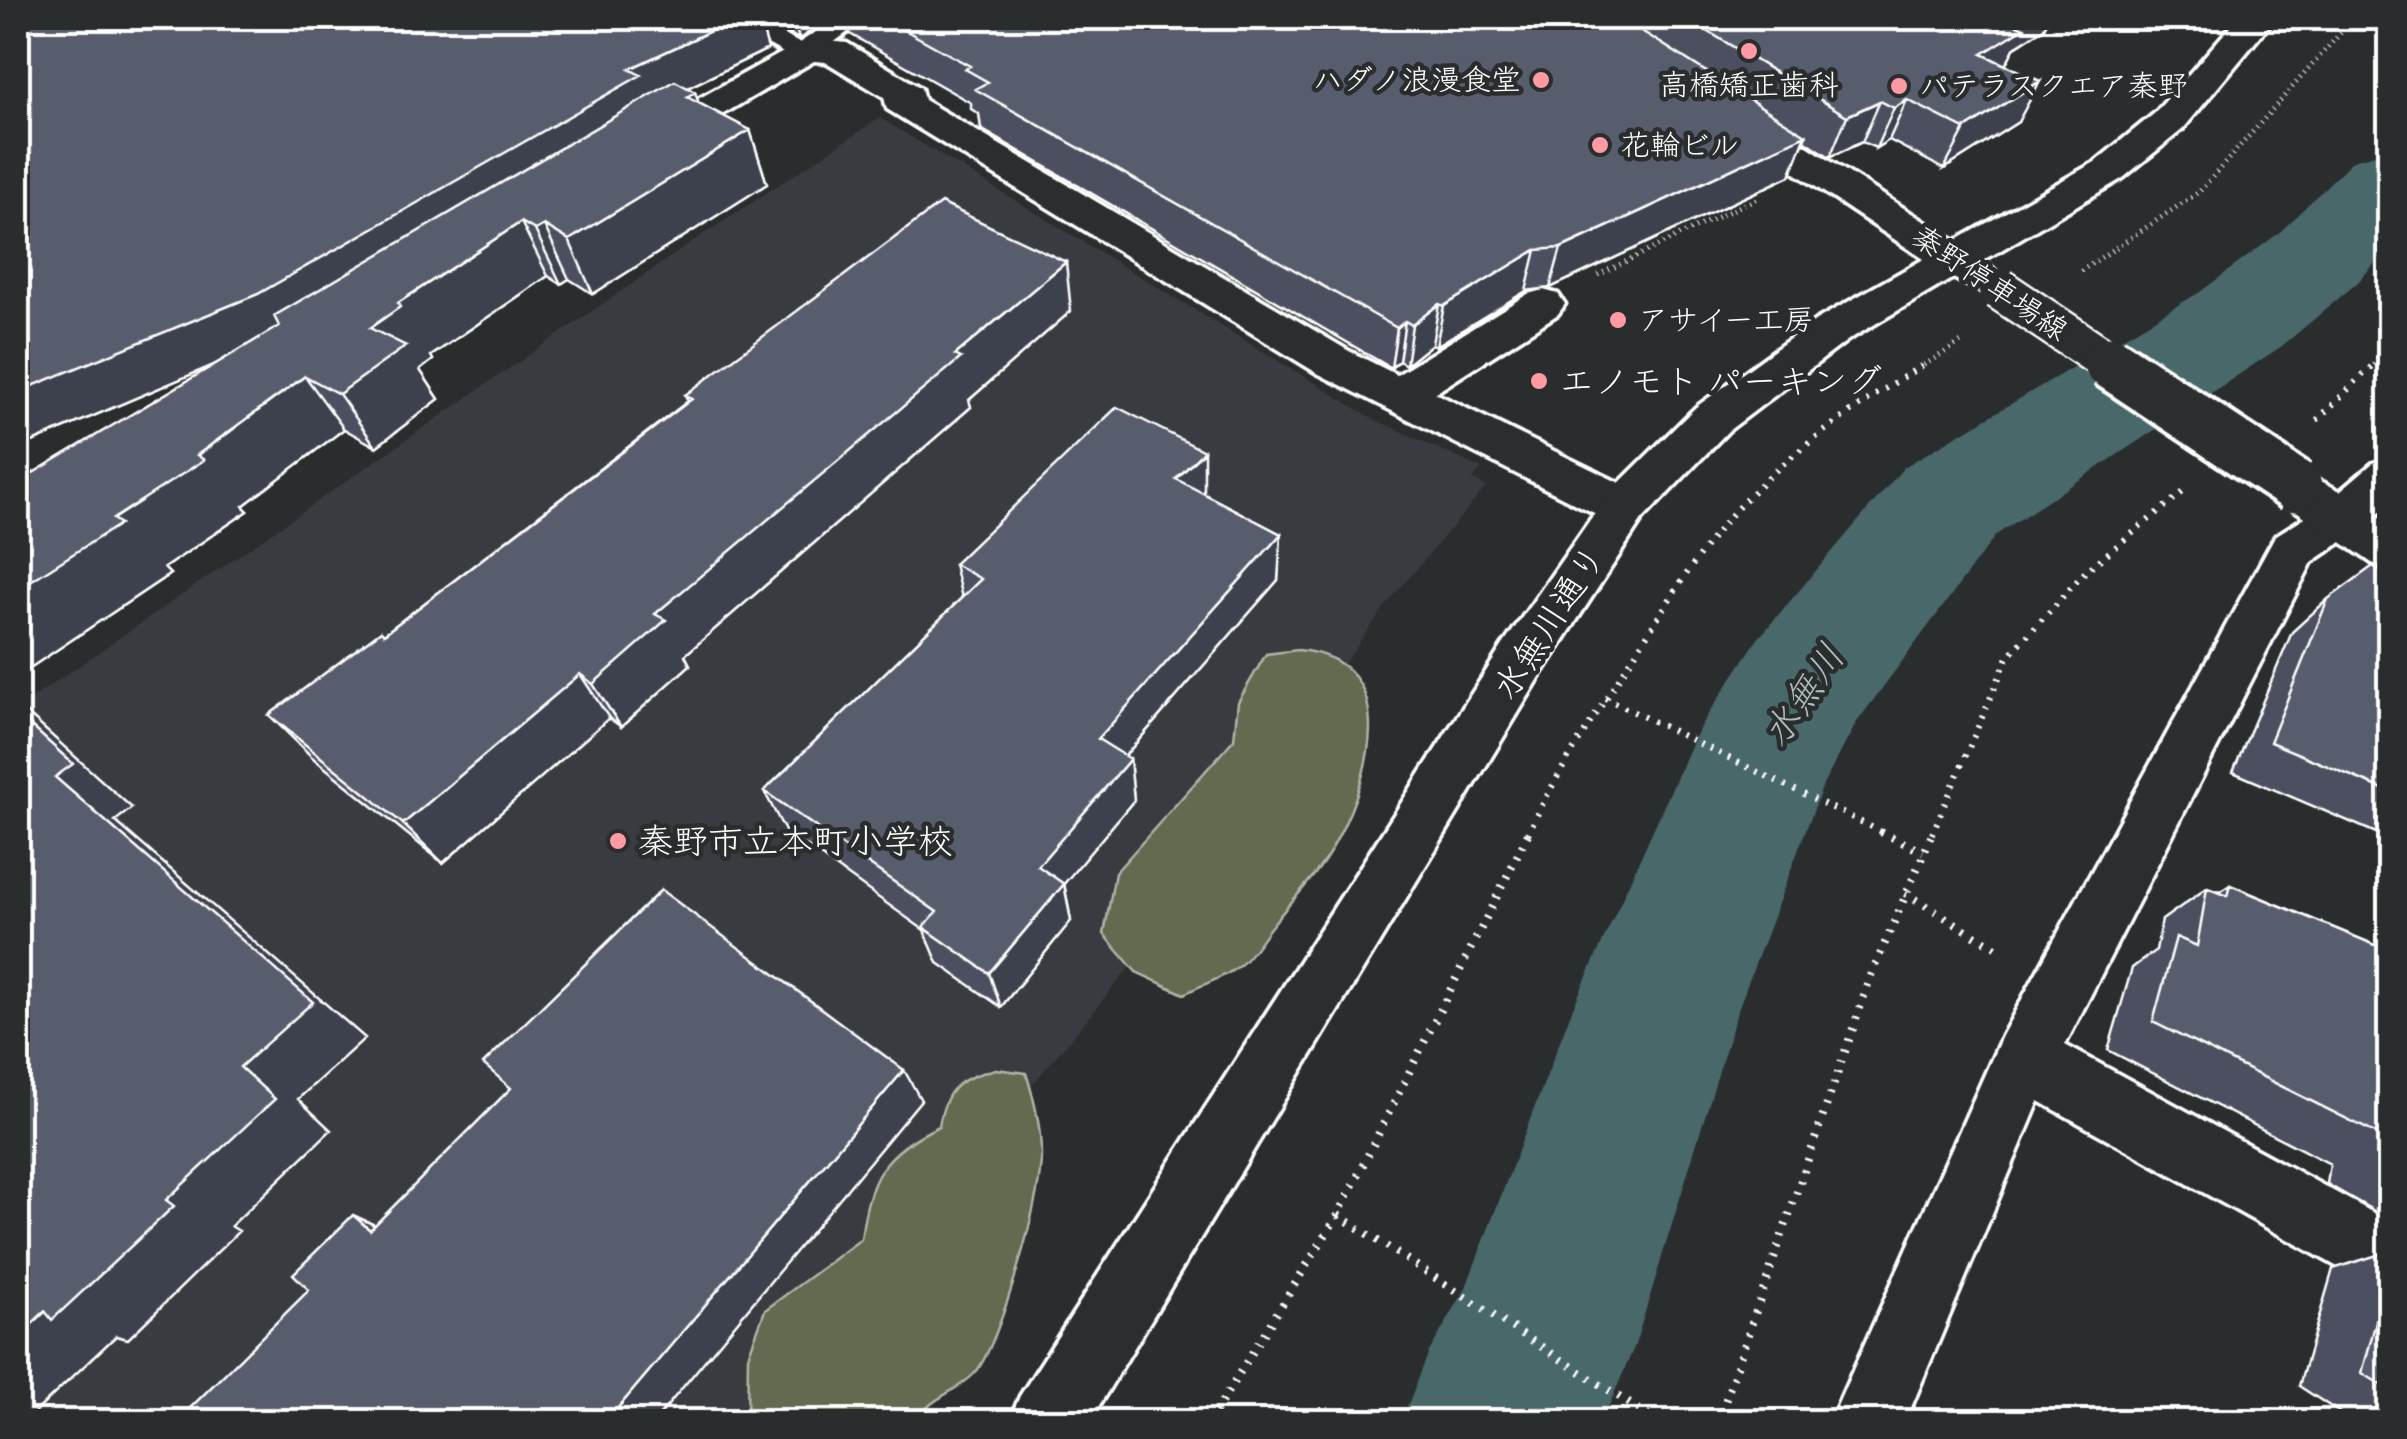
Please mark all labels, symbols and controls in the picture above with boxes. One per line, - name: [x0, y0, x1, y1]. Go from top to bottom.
- marker: 高橋矯正歯科: [1738, 40, 1760, 62]
- place label: ハダノ浪漫食堂: [1313, 60, 1521, 98]
- place label: 高橋矯正歯科: [1659, 65, 1839, 103]
- place label: パテラスクエア秦野: [1919, 66, 2188, 104]
- marker: ハダノ浪漫食堂: [1530, 69, 1552, 91]
- marker: パテラスクエア秦野: [1888, 75, 1910, 97]
- place label: 花輪ビル: [1620, 125, 1739, 163]
- marker: 花輪ビル: [1589, 134, 1611, 156]
- street label: 秦野停車場線: [1905, 216, 2076, 348]
- place label: アサイー工房: [1638, 300, 1814, 338]
- marker: アサイー工房: [1607, 309, 1629, 331]
- place label: エノモト パーキング: [1559, 358, 1882, 402]
- marker: エノモト パーキング: [1528, 370, 1550, 392]
- street label: 水無川通り: [1482, 536, 1614, 707]
- water label: 水無川: [1751, 634, 1854, 755]
- place label: 秦野市立本町小学校: [638, 818, 953, 862]
- marker: 秦野市立本町小学校: [607, 830, 629, 852]

